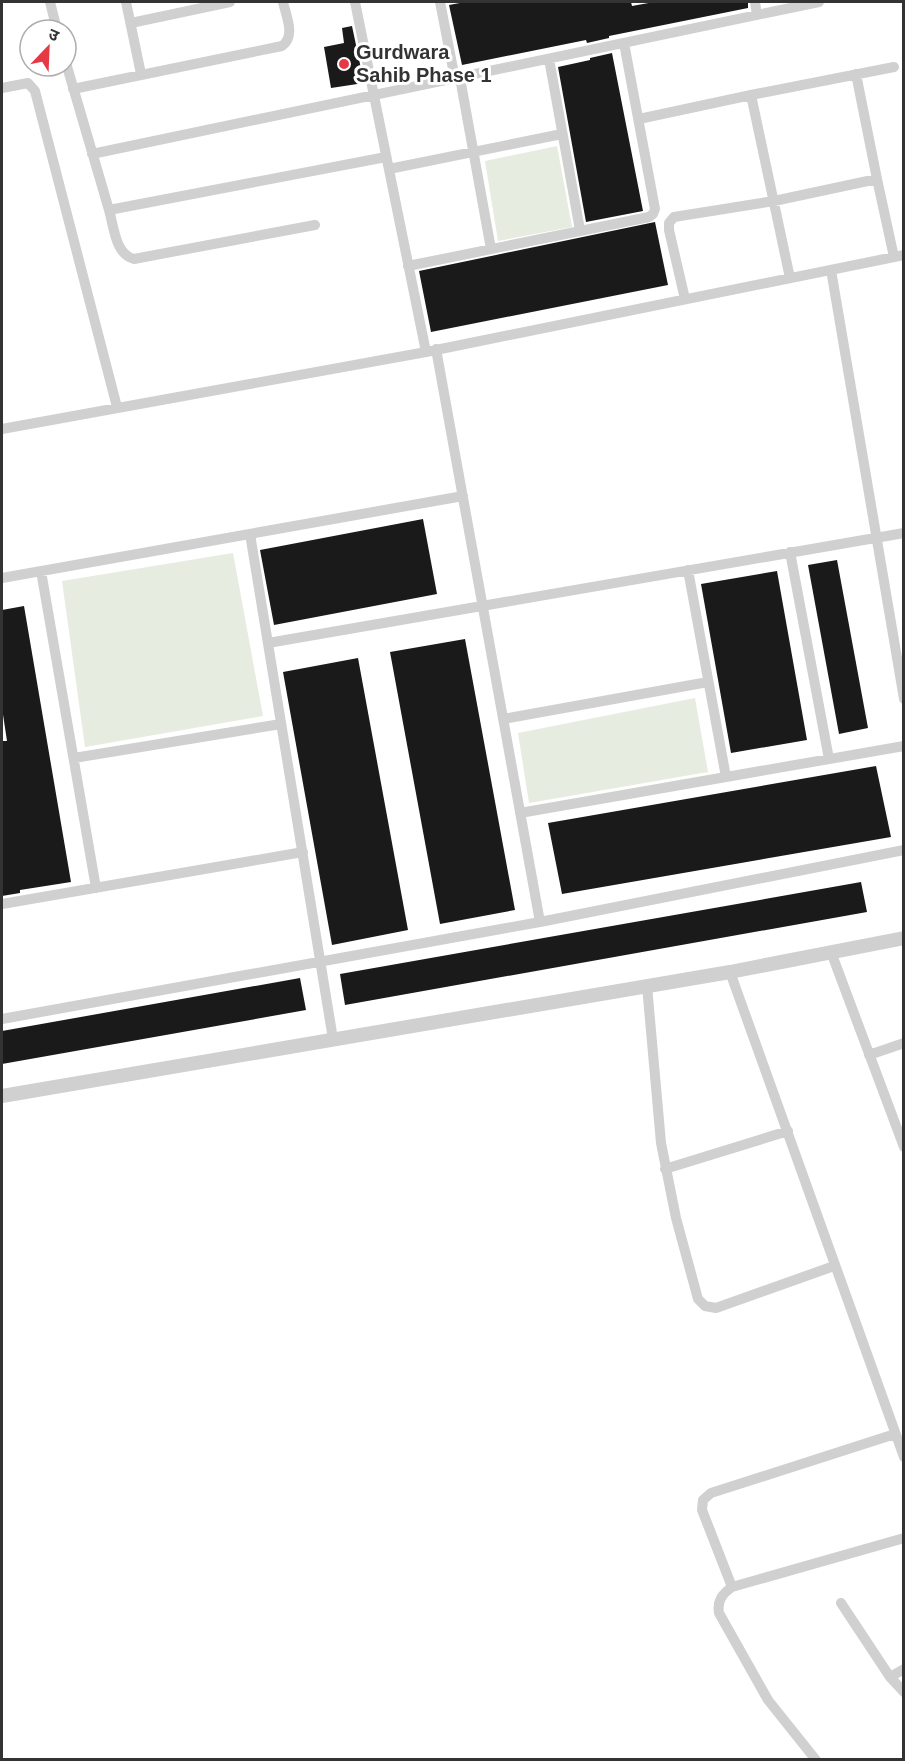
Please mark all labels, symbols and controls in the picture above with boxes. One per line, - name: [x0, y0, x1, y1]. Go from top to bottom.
- north arrow: [18, 18, 78, 78]
- text: उ: [46, 25, 62, 45]
- place label: Gurdwara Sahib Phase 1: [356, 41, 492, 86]
- marker: Gurdwara Sahib Phase 1: [337, 57, 351, 71]

